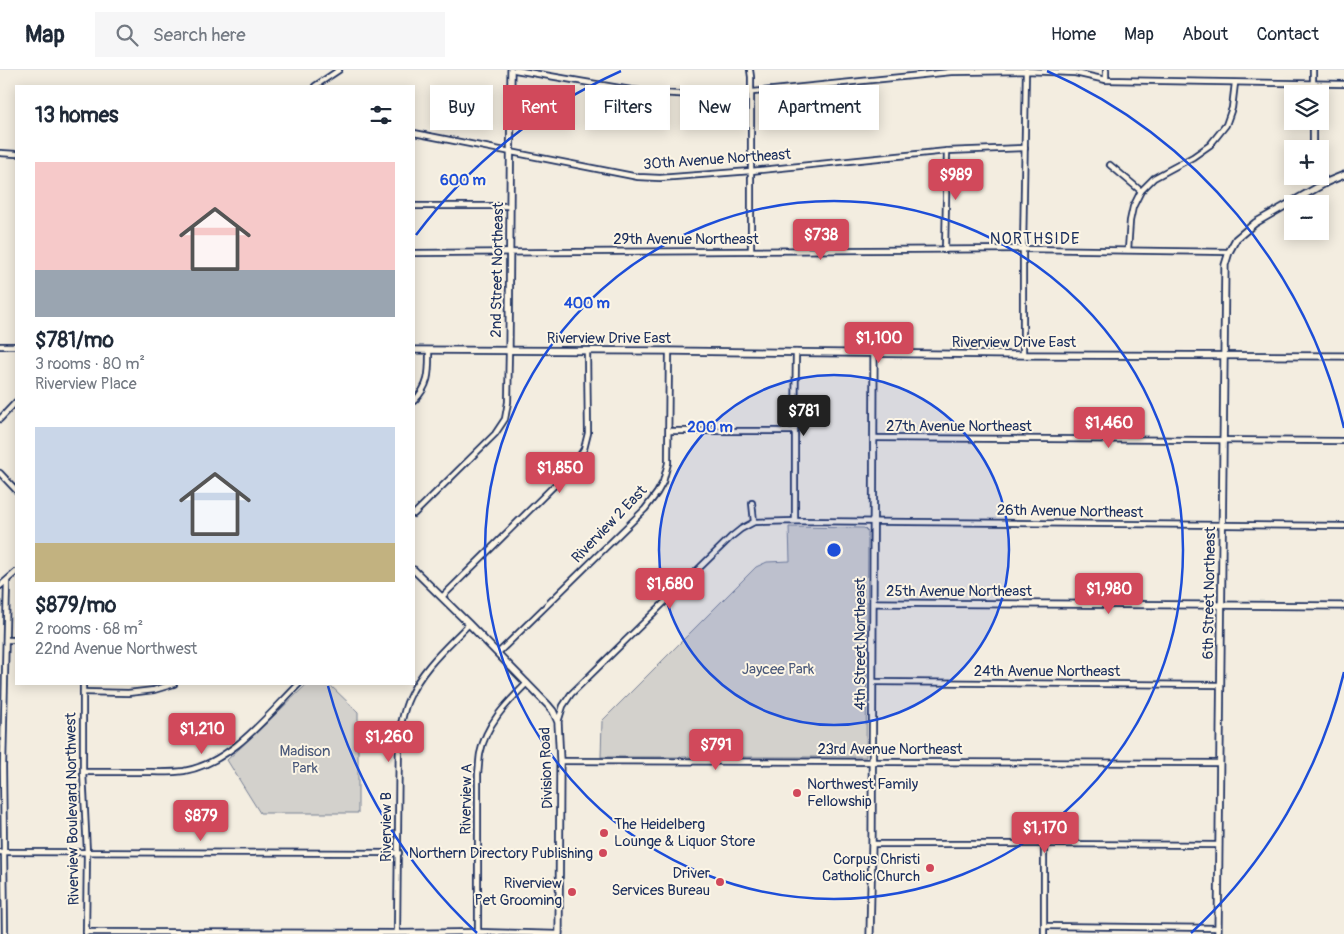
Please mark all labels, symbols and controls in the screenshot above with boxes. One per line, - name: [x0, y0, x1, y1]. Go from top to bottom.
- search box: [95, 12, 445, 57]
- text: Map: [25, 20, 65, 49]
- icon: search: [113, 21, 141, 49]
- text: Search here: [153, 23, 246, 47]
- text: Home: [1051, 23, 1096, 46]
- text: Map: [1124, 23, 1154, 46]
- text: About: [1182, 23, 1228, 46]
- text: Contact: [1256, 23, 1319, 46]
- chip: Buy: [430, 85, 493, 130]
- chip: Rent: [503, 85, 575, 130]
- chip: Filters: [585, 85, 670, 130]
- chip: New: [680, 85, 749, 130]
- chip: Apartment: [759, 85, 879, 130]
- map controls: [1284, 85, 1329, 240]
- button: layers: [1284, 85, 1329, 130]
- icon: filters: [367, 101, 395, 129]
- text: 13 homes: [35, 102, 118, 129]
- button: +: [1284, 140, 1329, 185]
- street label: 30th Avenue Northeast: [643, 145, 792, 174]
- pin: $989: [926, 158, 986, 201]
- text: $989: [939, 165, 973, 185]
- text: 600 m: [440, 171, 486, 190]
- icon: home: [170, 194, 260, 284]
- button: −: [1284, 195, 1329, 240]
- street label: 2nd Street Northeast: [487, 201, 508, 338]
- pin: $738: [791, 218, 851, 261]
- text: $738: [804, 225, 838, 245]
- district label: NORTHSIDE: [990, 229, 1080, 249]
- street label: 29th Avenue Northeast: [613, 230, 760, 249]
- text: 400 m: [564, 294, 610, 313]
- pin: $1,100: [838, 322, 920, 364]
- text: $781/mo: [35, 327, 114, 354]
- text: $1,100: [855, 328, 903, 348]
- street label: Riverview Drive East: [547, 329, 672, 348]
- street label: Riverview Drive East: [952, 333, 1077, 352]
- text: 3 rooms · 80 m²: [35, 354, 145, 374]
- text: Riverview Place: [35, 374, 137, 394]
- pin: $781: [774, 394, 834, 437]
- text: $781: [788, 401, 820, 421]
- pin: $1,460: [1068, 406, 1150, 449]
- text: $1,460: [1085, 413, 1133, 433]
- street label: 27th Avenue Northeast: [886, 417, 1033, 436]
- text: 200 m: [687, 418, 733, 437]
- pin: $1,850: [519, 452, 601, 494]
- text: $1,850: [537, 458, 583, 478]
- icon: home: [170, 459, 260, 549]
- street label: Riverview 2 East: [568, 481, 652, 567]
- street label: 26th Avenue Northeast: [997, 501, 1144, 522]
- street label: 6th Street Northeast: [1199, 526, 1220, 660]
- centre of rings: [825, 541, 843, 559]
- pin: $1,680: [629, 568, 711, 610]
- pin: $1,980: [1068, 572, 1150, 615]
- text: $1,680: [646, 574, 694, 594]
- street label: 4th Street Northeast: [851, 577, 870, 710]
- text: $1,980: [1086, 579, 1132, 599]
- street label: 25th Avenue Northeast: [886, 582, 1033, 601]
- text: $879/mo: [35, 592, 116, 619]
- text: 2 rooms · 68 m²: [35, 619, 143, 639]
- text: 22nd Avenue Northwest: [35, 639, 197, 659]
- park label: Jaycee Park: [742, 660, 815, 679]
- street label: 24th Avenue Northeast: [974, 662, 1121, 681]
- street label: Riverview Boulevard Northwest: [61, 711, 84, 906]
- pin: $1,210: [161, 712, 243, 755]
- text: $1,210: [179, 719, 225, 739]
- pin: $1,260: [348, 720, 430, 763]
- text: $1,260: [365, 727, 413, 747]
- street label: Division Road: [536, 727, 557, 809]
- pin: $791: [686, 728, 746, 771]
- text: $791: [700, 735, 732, 755]
- street label: 23rd Avenue Northeast: [817, 740, 963, 759]
- park label: Madison Park: [280, 742, 330, 778]
- street label: Riverview A: [456, 763, 477, 835]
- place label: Northwest Family Fellowship: [807, 775, 919, 811]
- marker: Northwest Family Fellowship: [791, 787, 803, 799]
- street label: Riverview B: [377, 792, 396, 862]
- pin: $879: [171, 800, 231, 842]
- text: $879: [184, 806, 218, 826]
- pin: $1,170: [1004, 812, 1086, 854]
- place label: The Heidelberg Lounge & Liquor Store: [614, 815, 756, 851]
- text: $1,170: [1023, 818, 1067, 838]
- marker: The Heidelberg Lounge & Liquor Store: [598, 827, 610, 839]
- place label: Northern Directory Publishing: [409, 844, 593, 863]
- marker: Northern Directory Publishing: [597, 847, 609, 859]
- place label: Corpus Christi Catholic Church: [822, 850, 920, 886]
- marker: Corpus Christi Catholic Church: [924, 862, 936, 874]
- place label: Driver Services Bureau: [611, 864, 711, 900]
- place label: Riverview Pet Grooming: [474, 874, 562, 910]
- marker: Driver Services Bureau: [714, 876, 726, 888]
- marker: Riverview Pet Grooming: [566, 886, 578, 898]

